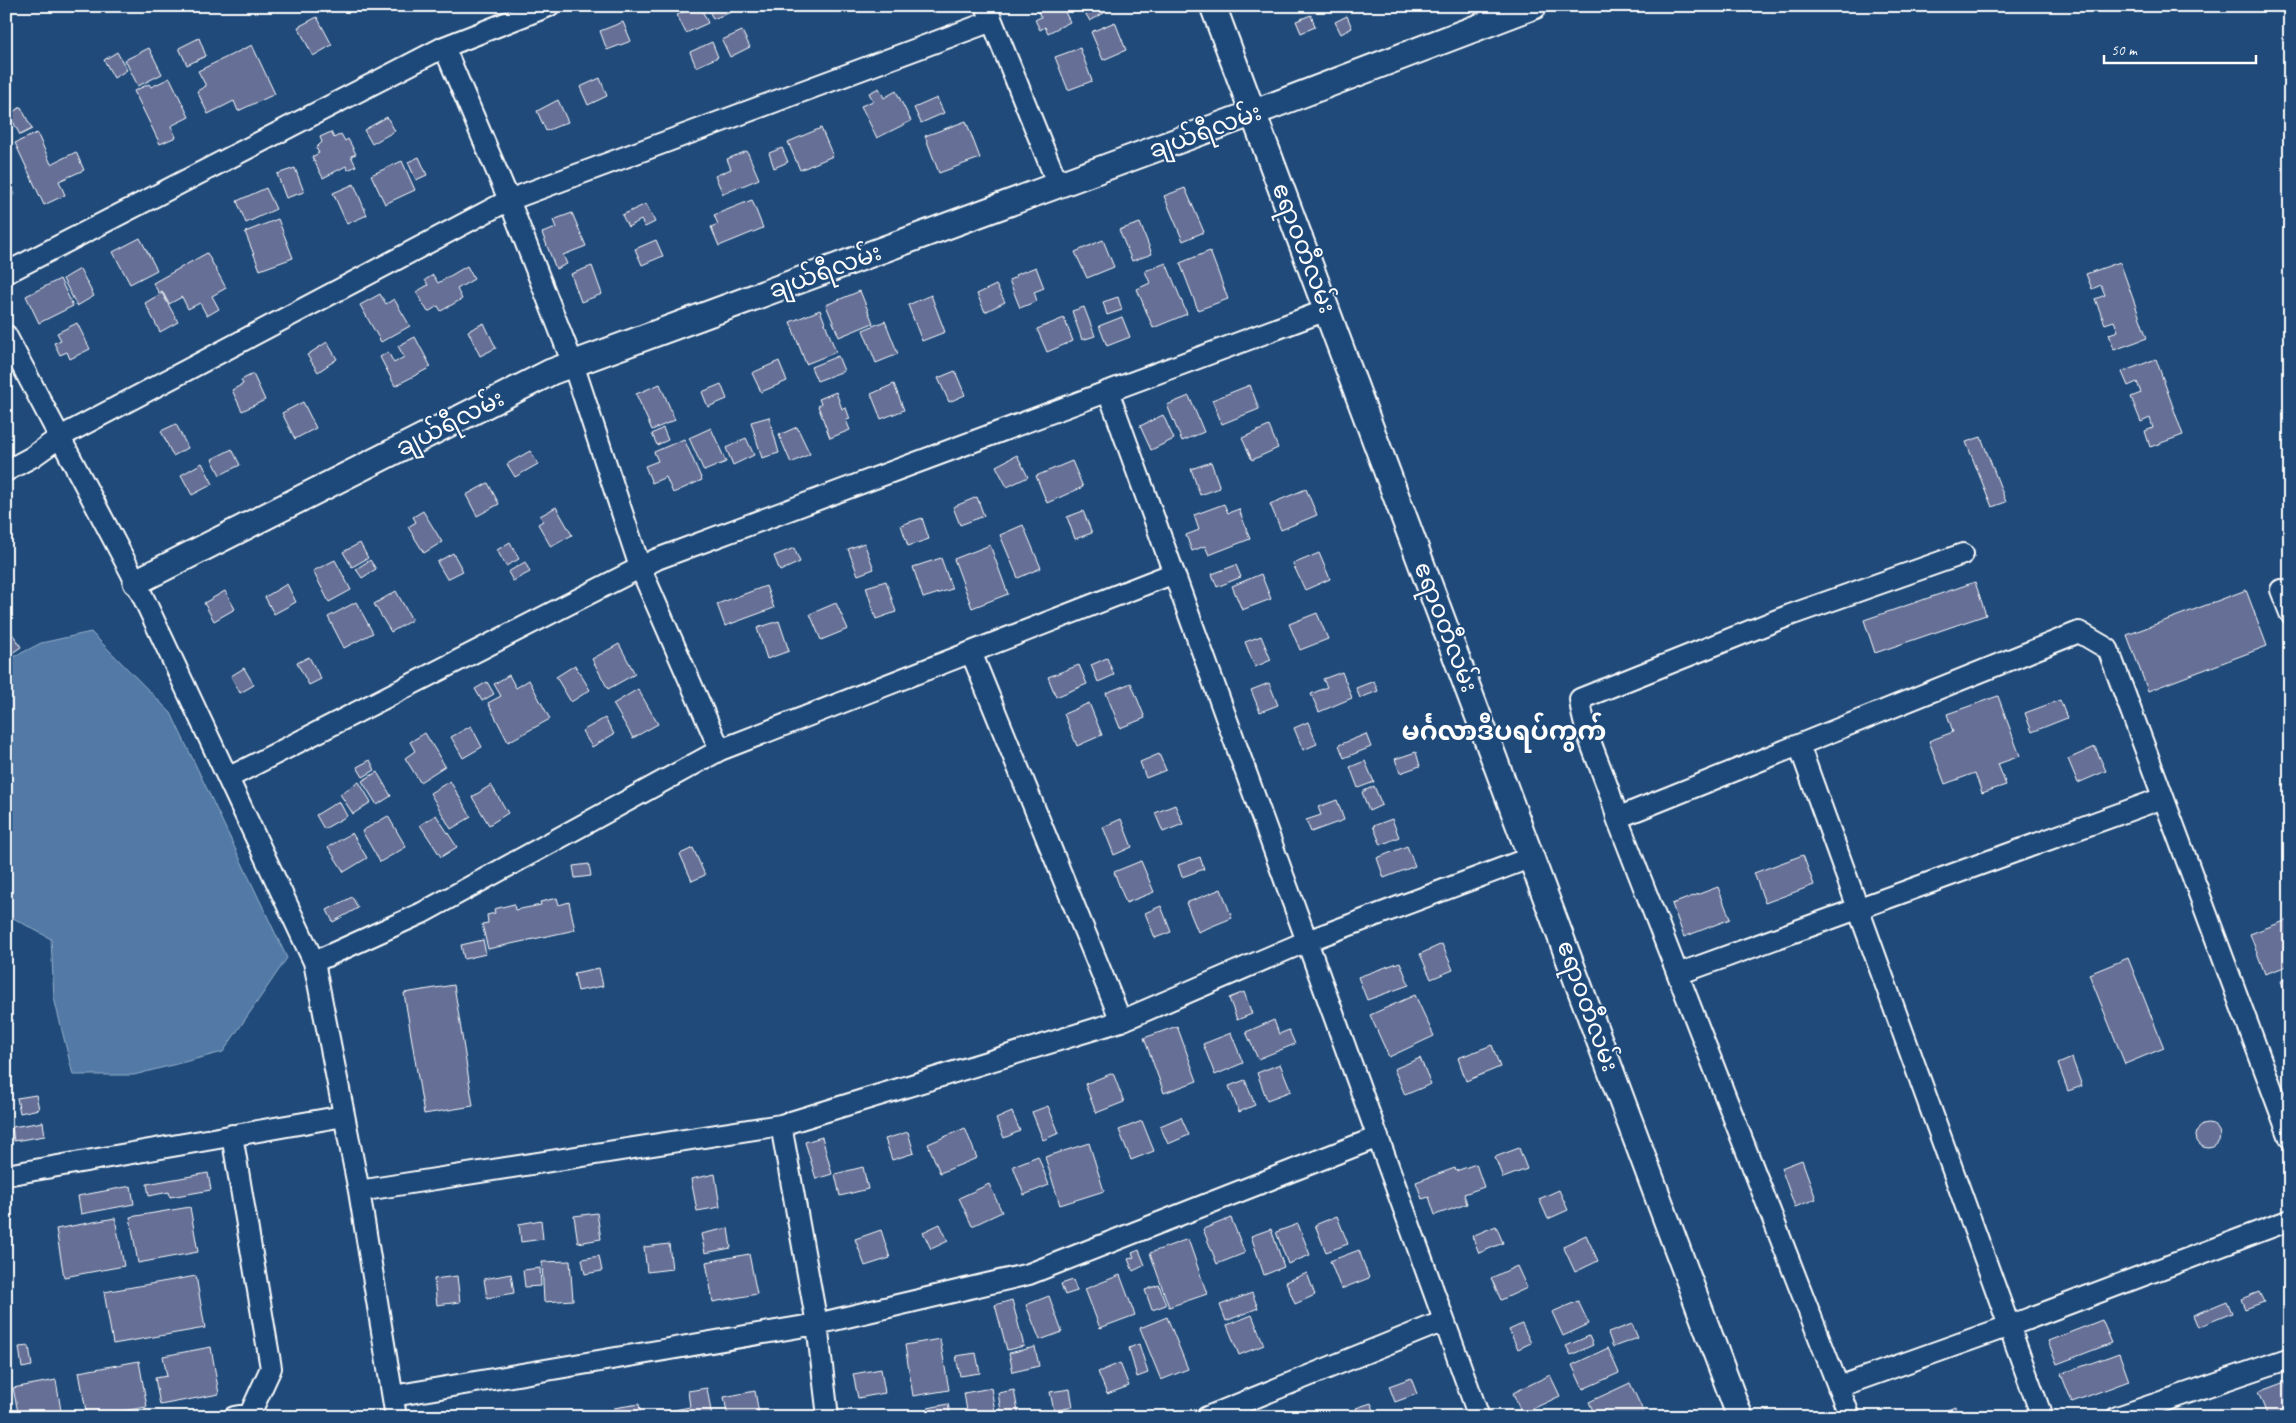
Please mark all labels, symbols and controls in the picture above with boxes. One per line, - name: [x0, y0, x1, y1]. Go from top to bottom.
- scale bar: [2104, 32, 2256, 64]
- text: 50 m: [2111, 41, 2138, 60]
- street label: ချယ်ရီလမ်း: [1144, 96, 1267, 169]
- street label: ဧရာဝတီလမ်း: [1262, 178, 1344, 319]
- street label: ချယ်ရီလမ်း: [764, 236, 887, 309]
- street label: ချယ်ရီလမ်း: [390, 382, 511, 467]
- street label: ဧရာဝတီလမ်း: [1404, 557, 1486, 698]
- district label: မင်္ဂလာဒီပရပ်ကွက်: [1402, 712, 1606, 753]
- street label: ဧရာဝတီလမ်း: [1547, 936, 1627, 1077]

